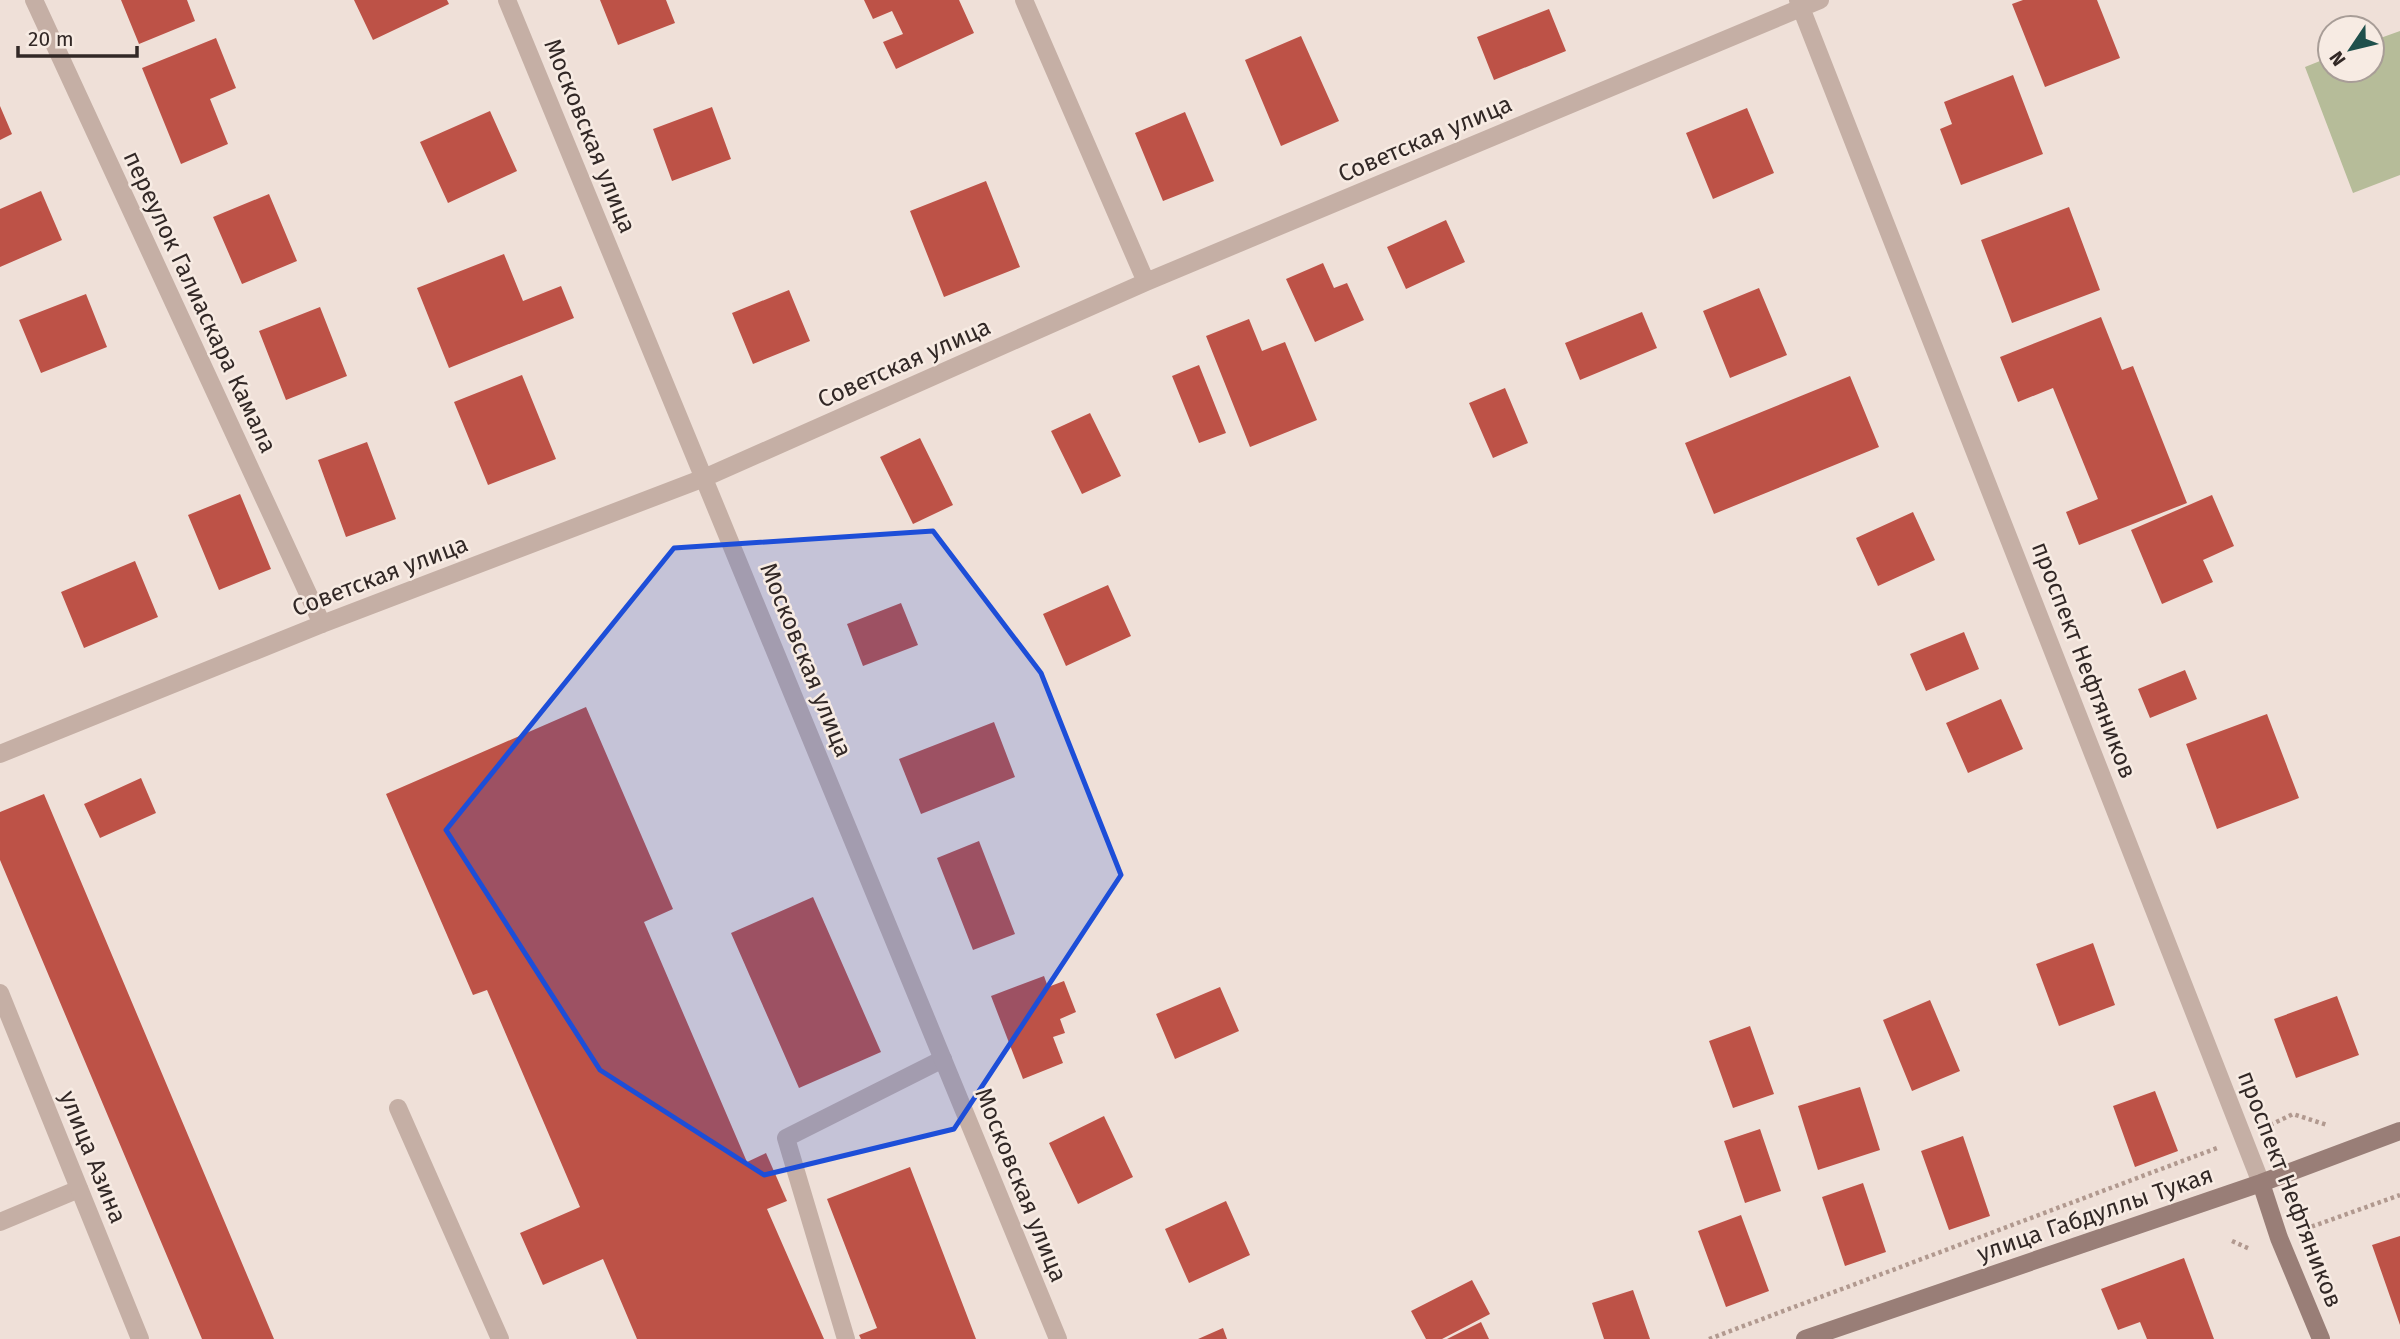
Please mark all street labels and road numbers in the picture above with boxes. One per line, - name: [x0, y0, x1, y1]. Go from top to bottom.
- street label: Московская улица: [538, 35, 642, 237]
- street label: Советская улица: [1334, 90, 1516, 188]
- street label: переулок Галиаскара Камала: [118, 147, 282, 457]
- street label: Советская улица: [813, 312, 995, 414]
- street label: Советская улица: [288, 530, 472, 622]
- street label: проспект Нефтяников: [2026, 538, 2142, 782]
- street label: Московская улица: [754, 559, 858, 761]
- street label: проспект Нефтяников: [2232, 1067, 2348, 1311]
- street label: Московская улица: [969, 1084, 1073, 1286]
- street label: улица Азина: [54, 1087, 132, 1227]
- street label: улица Габдуллы Тукая: [1973, 1160, 2217, 1268]

